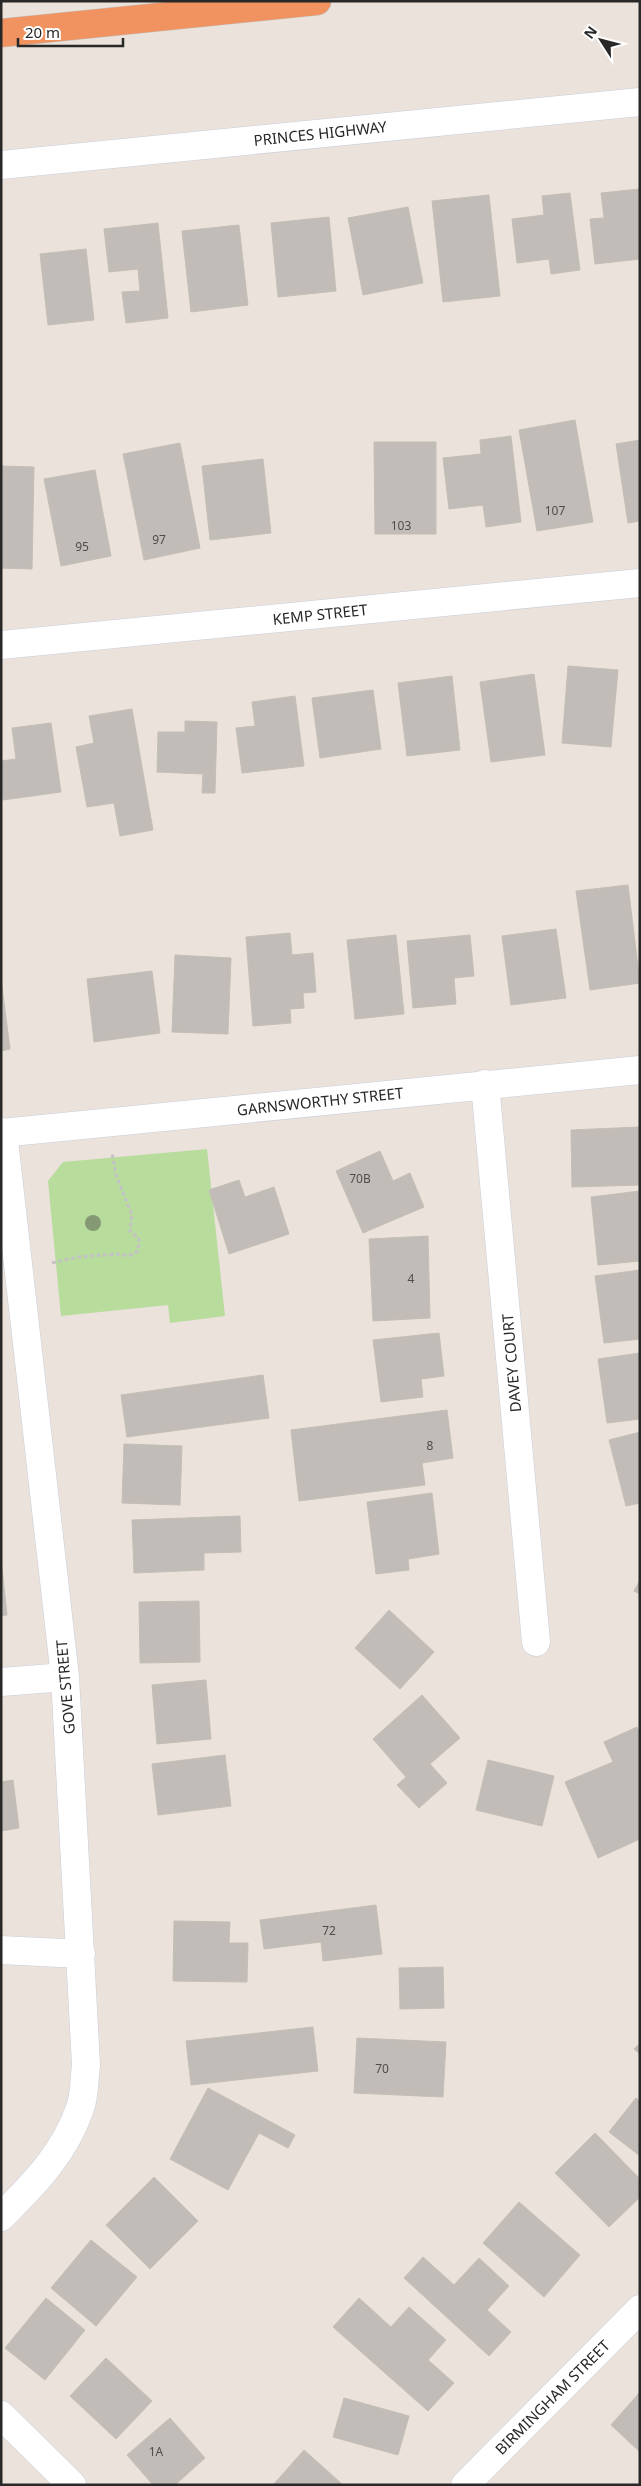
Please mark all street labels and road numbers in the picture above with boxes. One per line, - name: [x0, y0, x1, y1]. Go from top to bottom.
- street label: PRINCES HIGHWAY: [253, 116, 388, 150]
- street label: KEMP STREET: [272, 599, 369, 629]
- street label: GARNSWORTHY STREET: [236, 1082, 405, 1120]
- street label: DAVEY COURT: [497, 1312, 525, 1413]
- street label: GOVE STREET: [51, 1638, 79, 1735]
- street label: BIRMINGHAM STREET: [490, 2335, 614, 2459]

